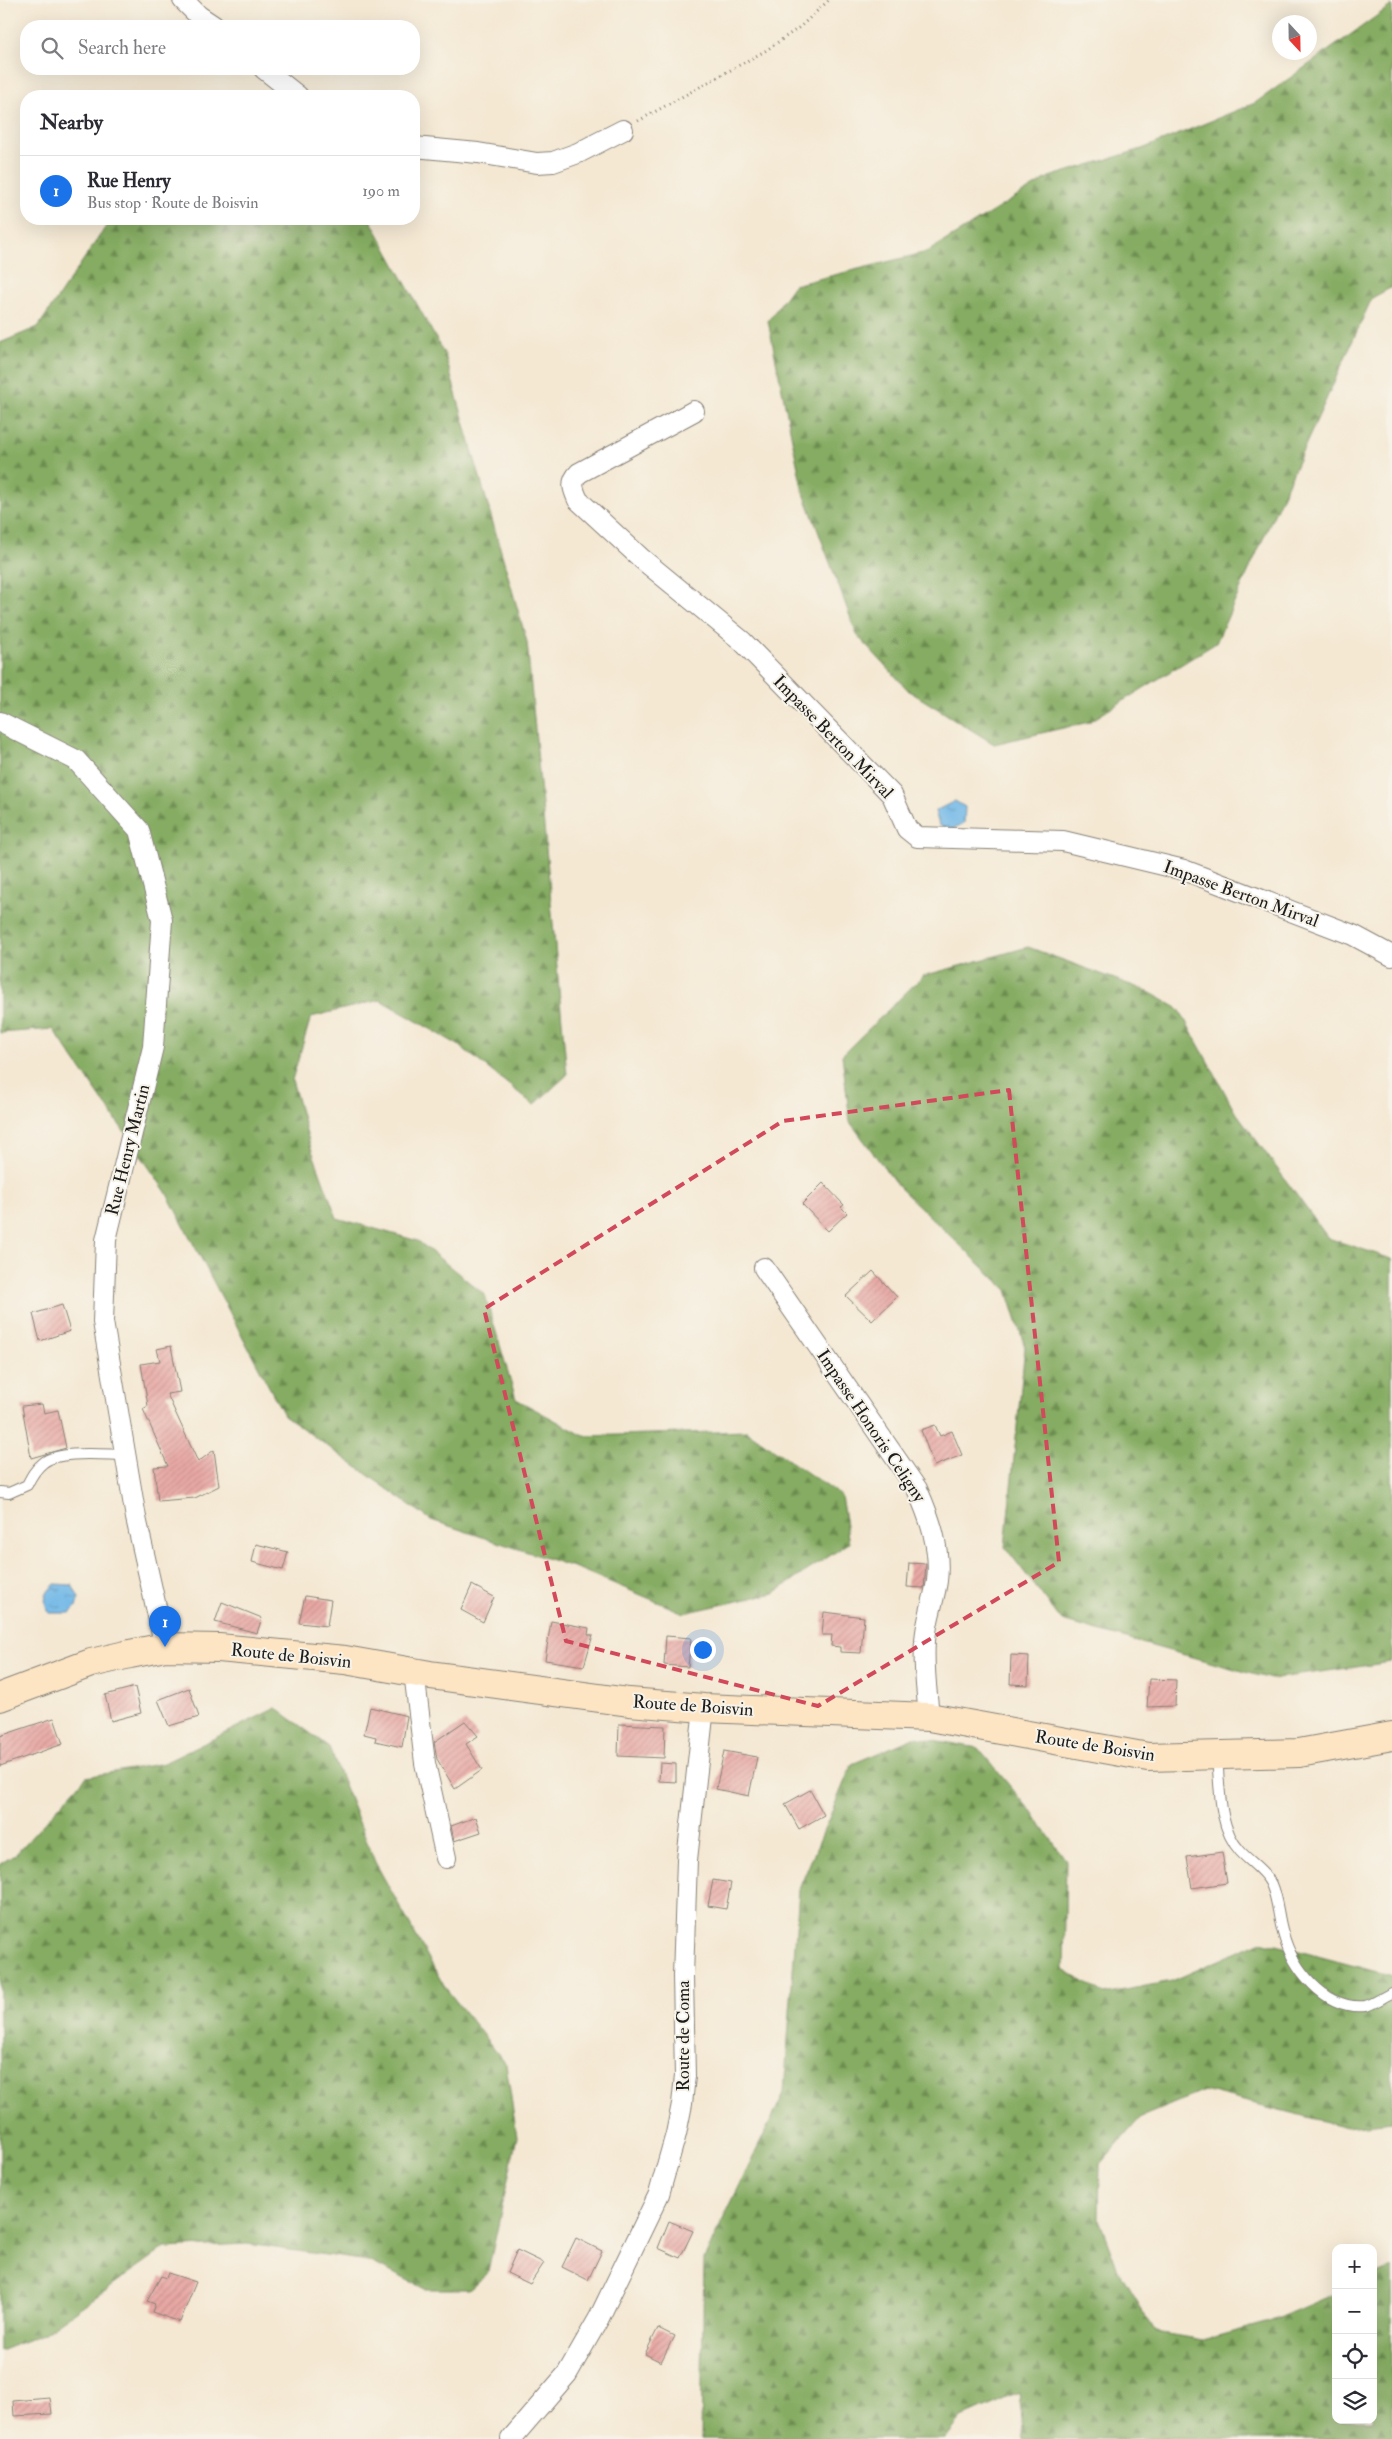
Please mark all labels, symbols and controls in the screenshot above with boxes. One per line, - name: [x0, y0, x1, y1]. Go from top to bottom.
- north arrow: [1272, 15, 1317, 60]
- search box: [20, 20, 420, 75]
- icon: search: [38, 34, 66, 62]
- text: Search here: [78, 36, 166, 60]
- text: Nearby: [40, 109, 103, 136]
- text: Rue Henry: [87, 169, 171, 193]
- text: 1: [53, 181, 59, 201]
- text: 190 m: [362, 181, 400, 201]
- text: Bus stop · Route de Boisvin: [87, 193, 259, 213]
- street label: Impasse Berton Mirval: [768, 670, 898, 804]
- street label: Impasse Berton Mirval: [1160, 855, 1322, 933]
- street label: Rue Henry Martin: [101, 1082, 155, 1218]
- street label: Impasse Honoris Celigny: [811, 1345, 931, 1508]
- pin: 1: [149, 1606, 181, 1647]
- your location: [690, 1637, 716, 1663]
- street label: Route de Boisvin: [230, 1638, 352, 1674]
- street label: Route de Boisvin: [632, 1690, 754, 1722]
- street label: Route de Boisvin: [1033, 1725, 1157, 1767]
- street label: Route de Coma: [672, 1980, 695, 2092]
- map controls: [1332, 2244, 1377, 2424]
- button: +: [1332, 2244, 1377, 2289]
- button: −: [1332, 2289, 1377, 2334]
- button: locate: [1332, 2334, 1377, 2379]
- button: layers: [1332, 2379, 1377, 2424]

